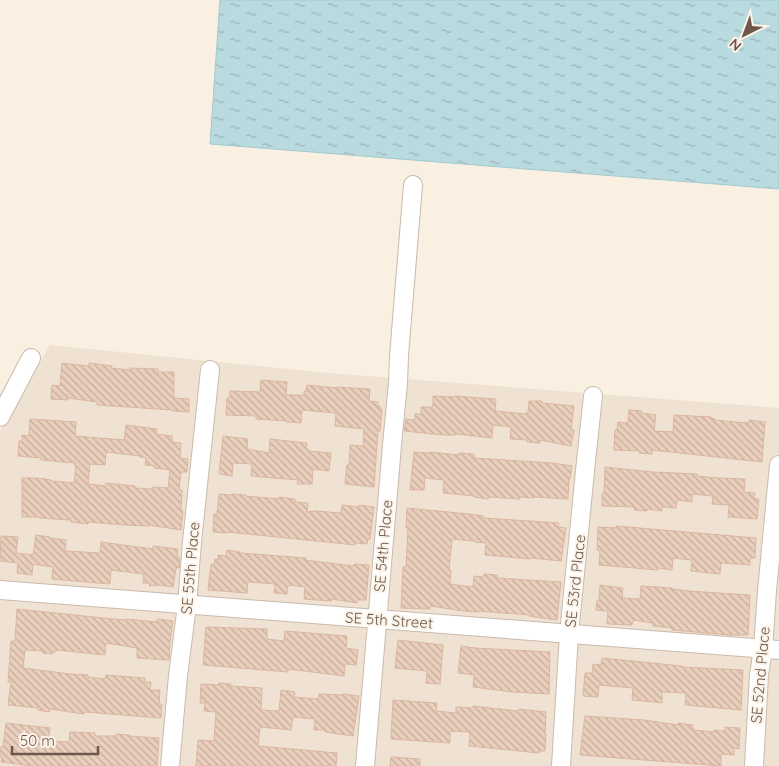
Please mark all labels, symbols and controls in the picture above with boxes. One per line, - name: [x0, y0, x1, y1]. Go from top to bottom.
- north arrow: [719, 10, 769, 60]
- text: N: [725, 35, 745, 55]
- street label: SE 54th Place: [370, 499, 396, 593]
- street label: SE 55th Place: [176, 521, 204, 615]
- street label: SE 53rd Place: [561, 534, 589, 628]
- street label: SE 5th Street: [344, 607, 434, 633]
- street label: SE 52nd Place: [746, 626, 774, 724]
- scale bar: [12, 724, 99, 756]
- text: 50 m: [20, 731, 55, 750]

